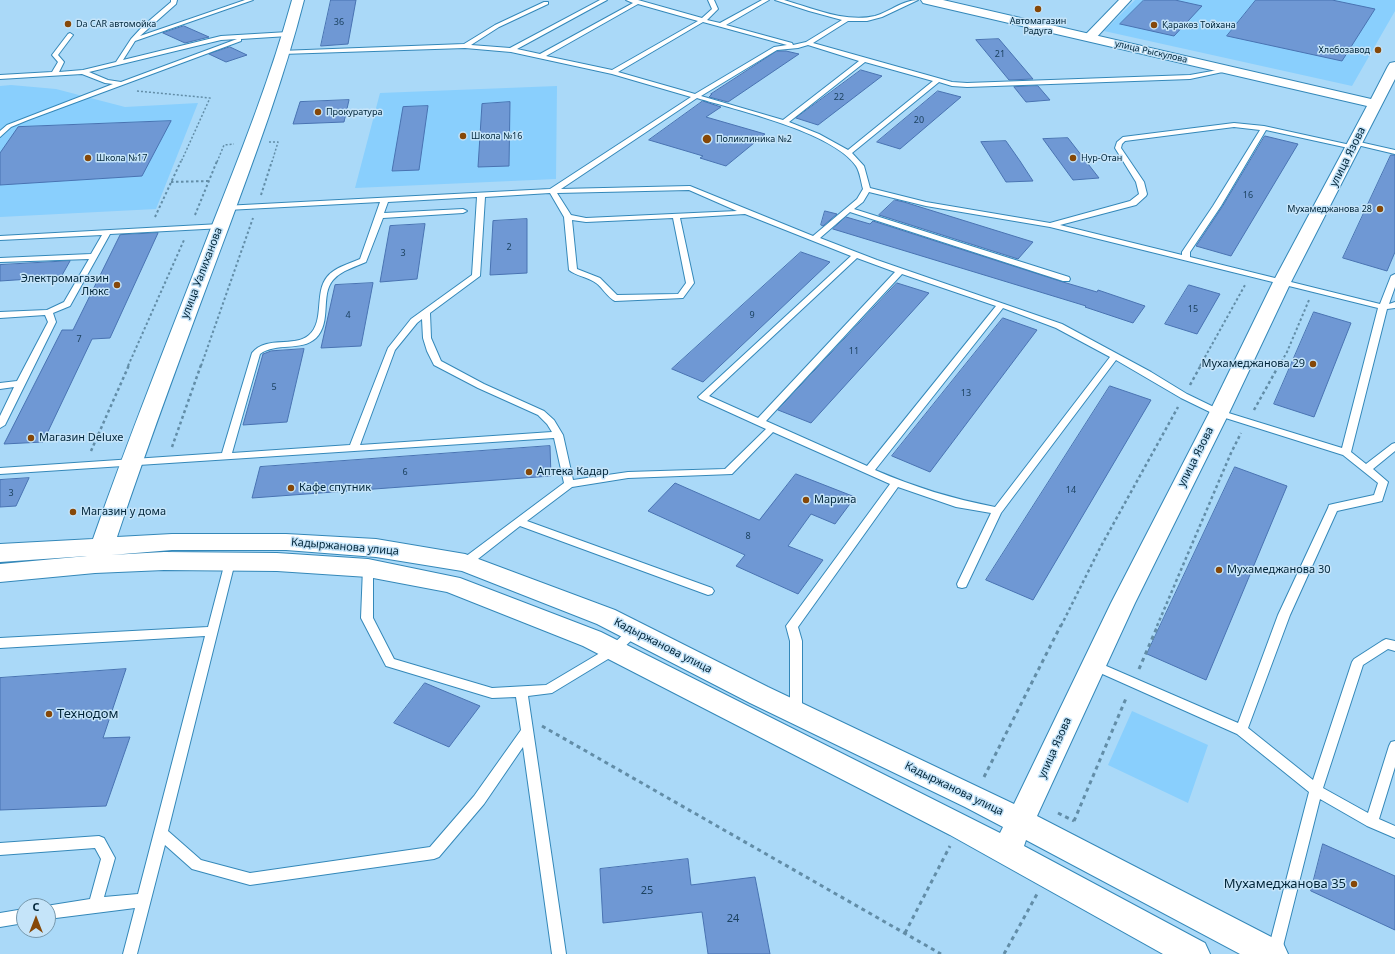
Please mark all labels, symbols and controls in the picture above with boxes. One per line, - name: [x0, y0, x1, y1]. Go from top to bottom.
- marker: Автомагазин Радуга: [1033, 4, 1043, 14]
- place label: Автомагазин Радуга: [1010, 16, 1066, 37]
- house number: 36: [334, 17, 344, 27]
- marker: Da CAR автомойка: [63, 19, 73, 29]
- place label: Da CAR автомойка: [76, 19, 156, 29]
- marker: Қаракөз Тойхана: [1149, 20, 1159, 30]
- place label: Қаракөз Тойхана: [1162, 20, 1236, 30]
- street label: улица Рыскулова: [1114, 38, 1188, 66]
- place label: Хлебозавод: [1319, 45, 1370, 55]
- marker: Хлебозавод: [1373, 45, 1383, 55]
- house number: 21: [995, 49, 1005, 59]
- house number: 22: [834, 92, 844, 102]
- marker: Прокуратура: [313, 107, 323, 117]
- place label: Прокуратура: [326, 107, 382, 117]
- house number: 20: [914, 115, 924, 125]
- street label: улица Язова: [1327, 125, 1369, 189]
- marker: Школа №16: [458, 131, 468, 141]
- place label: Школа №16: [471, 131, 522, 141]
- marker: Поликлиника №2: [701, 133, 713, 145]
- place label: Поликлиника №2: [716, 134, 792, 144]
- marker: Школа №17: [83, 153, 93, 163]
- place label: Школа №17: [96, 153, 147, 163]
- marker: Нур-Отан: [1068, 153, 1078, 163]
- place label: Нур-Отан: [1081, 153, 1122, 163]
- house number: 16: [1243, 190, 1253, 200]
- place label: Мухамеджанова 28: [1287, 204, 1372, 214]
- marker: Мухамеджанова 28: [1375, 204, 1385, 214]
- street label: улица Уалиханова: [178, 225, 226, 321]
- house number: 2: [506, 242, 512, 252]
- house number: 3: [400, 248, 406, 258]
- place label: Электромагазин Люкс: [21, 272, 109, 298]
- marker: Электромагазин Люкс: [112, 280, 122, 290]
- house number: 15: [1188, 304, 1198, 314]
- house number: 4: [345, 310, 351, 320]
- house number: 9: [749, 310, 755, 320]
- house number: 7: [76, 334, 82, 344]
- house number: 11: [849, 346, 859, 356]
- place label: Мухамеджанова 29: [1202, 357, 1305, 371]
- marker: Мухамеджанова 29: [1308, 359, 1318, 369]
- house number: 5: [271, 382, 277, 392]
- house number: 13: [961, 388, 971, 398]
- street label: улица Язова: [1175, 425, 1217, 489]
- place label: Магазин Deluxe: [39, 431, 124, 445]
- marker: Магазин Deluxe: [26, 433, 36, 443]
- place label: Аптека Кадар: [537, 465, 609, 479]
- house number: 6: [402, 467, 408, 477]
- marker: Аптека Кадар: [524, 467, 534, 477]
- place label: Кафе спутник: [299, 481, 371, 495]
- marker: Кафе спутник: [286, 483, 296, 493]
- house number: 14: [1066, 485, 1076, 495]
- house number: 3: [8, 488, 14, 498]
- place label: Марина: [814, 493, 856, 507]
- marker: Марина: [801, 495, 811, 505]
- place label: Магазин у дома: [81, 505, 166, 519]
- marker: Магазин у дома: [68, 507, 78, 517]
- house number: 8: [745, 531, 751, 541]
- street label: Кадыржанова улица: [290, 536, 400, 558]
- place label: Мухамеджанова 30: [1227, 563, 1330, 577]
- marker: Мухамеджанова 30: [1214, 565, 1224, 575]
- street label: Кадыржанова улица: [612, 616, 714, 676]
- place label: Технодом: [57, 706, 118, 722]
- marker: Технодом: [44, 709, 54, 719]
- street label: улица Язова: [1036, 715, 1074, 781]
- street label: Кадыржанова улица: [902, 759, 1006, 819]
- place label: Мухамеджанова 35: [1224, 876, 1346, 892]
- marker: Мухамеджанова 35: [1349, 879, 1359, 889]
- house number: 25: [641, 884, 653, 898]
- north arrow: [16, 898, 56, 938]
- text: С: [32, 899, 40, 914]
- house number: 24: [727, 912, 739, 926]

